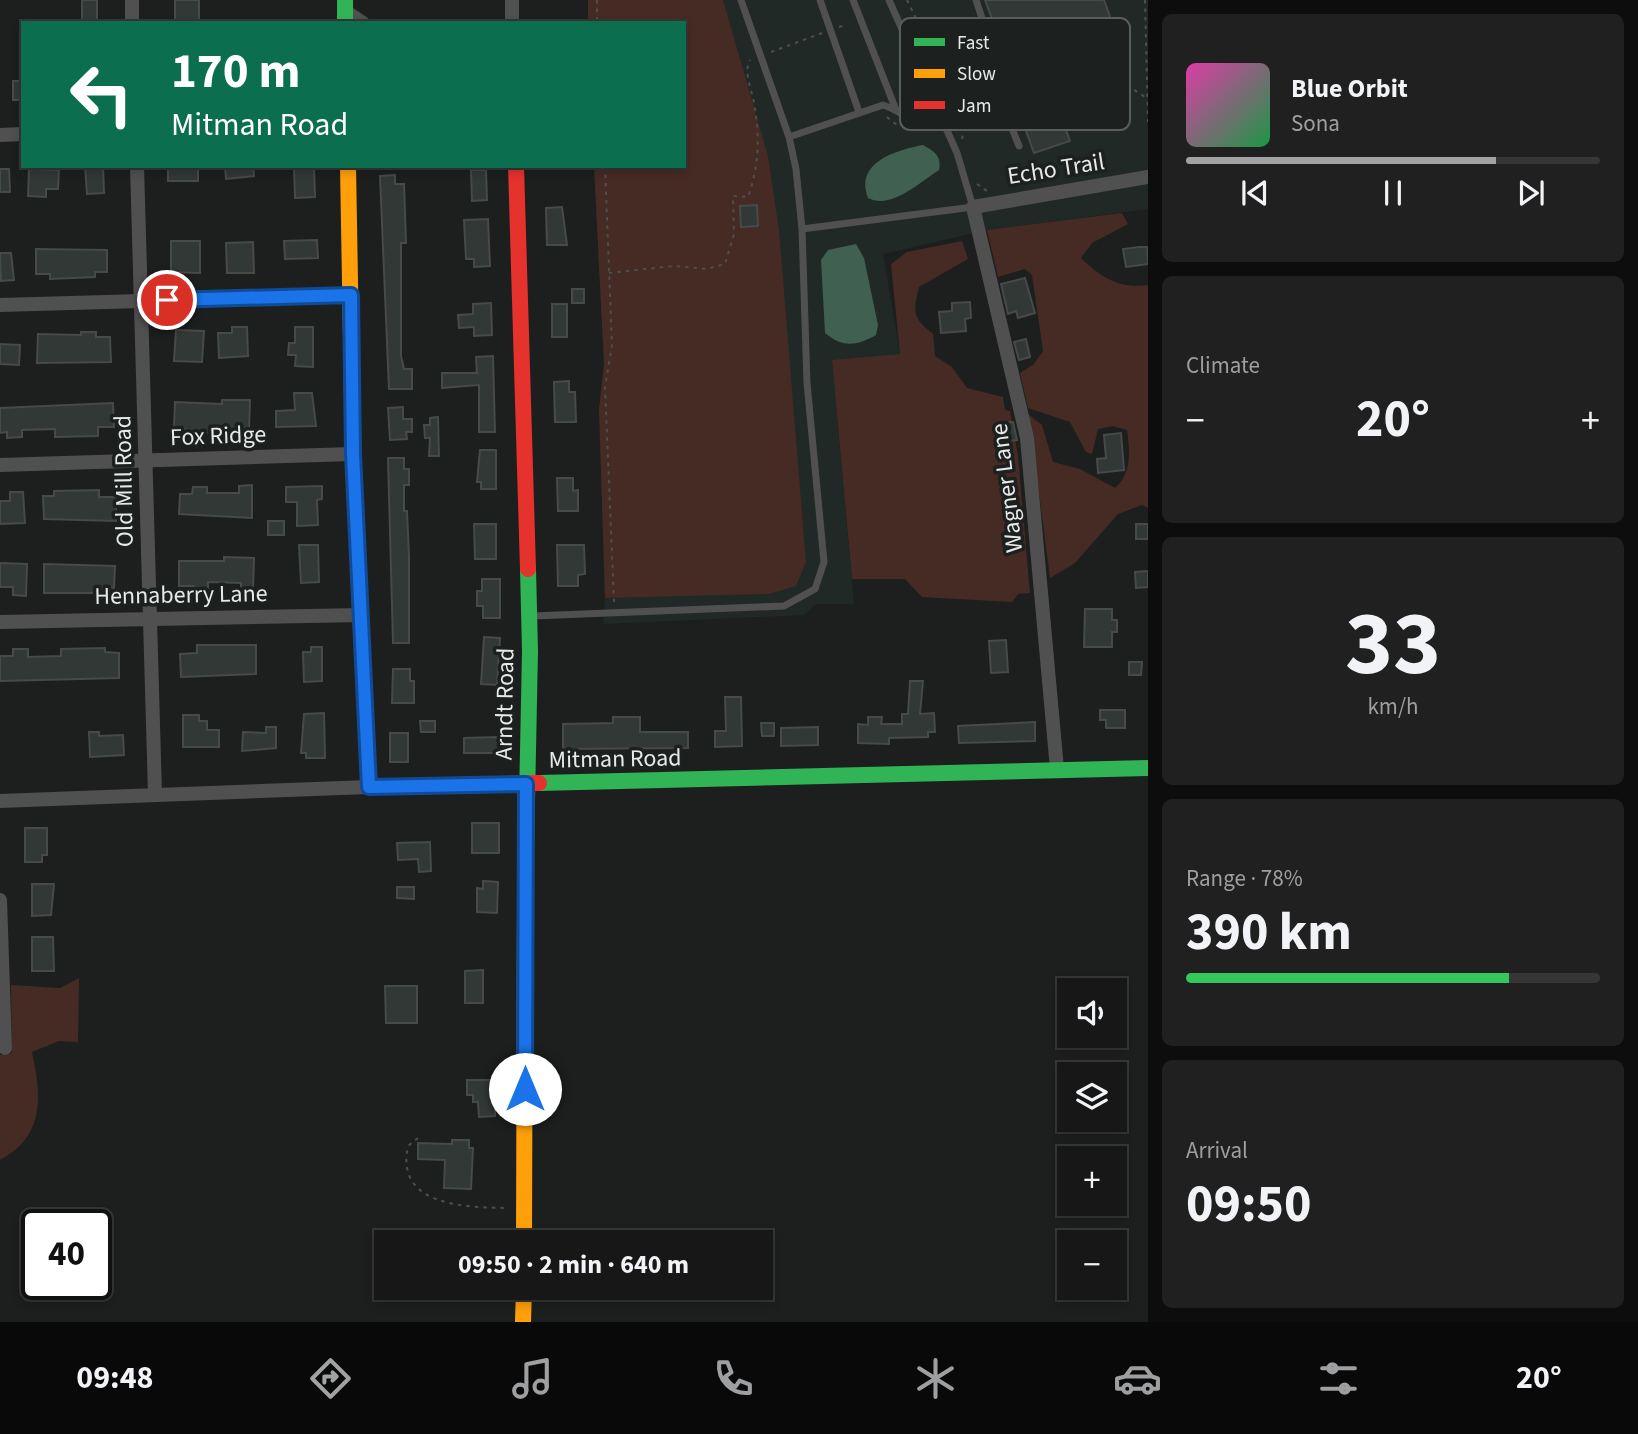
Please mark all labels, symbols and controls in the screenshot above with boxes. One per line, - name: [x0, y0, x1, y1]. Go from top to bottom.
- legend: [900, 18, 1130, 130]
- text: Fast: [957, 30, 990, 57]
- text: 170 m: [171, 37, 300, 107]
- icon: left: [56, 49, 147, 140]
- text: Slow: [957, 61, 996, 88]
- text: Blue Orbit: [1291, 70, 1408, 107]
- text: Jam: [957, 93, 991, 120]
- text: Mitman Road: [171, 102, 348, 148]
- text: Sona: [1291, 107, 1340, 140]
- street label: Echo Trail: [1005, 144, 1107, 194]
- icon: previous: [1236, 174, 1274, 212]
- icon: pause: [1374, 174, 1412, 212]
- icon: next: [1512, 174, 1550, 212]
- pin: [137, 270, 197, 330]
- icon: arrive: [148, 281, 186, 319]
- text: Climate: [1186, 349, 1260, 382]
- text: 20°: [1356, 383, 1430, 457]
- text: −: [1186, 394, 1205, 448]
- text: +: [1581, 394, 1600, 448]
- street label: Old Mill Road: [105, 415, 143, 547]
- street label: Fox Ridge: [169, 417, 267, 455]
- street label: Wagner Lane: [982, 422, 1032, 554]
- street label: Hennaberry Lane: [94, 576, 268, 614]
- text: 33: [1345, 580, 1441, 709]
- street label: Arndt Road: [487, 648, 523, 760]
- text: km/h: [1367, 690, 1419, 723]
- street label: Mitman Road: [548, 740, 682, 778]
- text: Range · 78%: [1186, 862, 1303, 895]
- text: 390 km: [1186, 896, 1352, 970]
- map controls: [1057, 978, 1127, 1300]
- button: sound: [1057, 978, 1127, 1048]
- position arrow: [488, 1052, 562, 1126]
- button: layers: [1057, 1062, 1127, 1132]
- text: Arrival: [1186, 1134, 1248, 1167]
- button: +: [1057, 1146, 1127, 1216]
- text: 09:50: [1186, 1168, 1311, 1242]
- speed limit sign: 40: [21, 1209, 112, 1300]
- button: −: [1057, 1230, 1127, 1300]
- text: 09:50 · 2 min · 640 m: [458, 1246, 689, 1283]
- icon: directions: [306, 1354, 355, 1403]
- icon: music: [508, 1354, 557, 1403]
- icon: phone: [709, 1354, 758, 1403]
- icon: climate: [911, 1354, 960, 1403]
- icon: car: [1113, 1354, 1162, 1403]
- icon: filters: [1314, 1354, 1363, 1403]
- text: 09:48: [76, 1355, 154, 1401]
- text: 20°: [1516, 1355, 1562, 1401]

